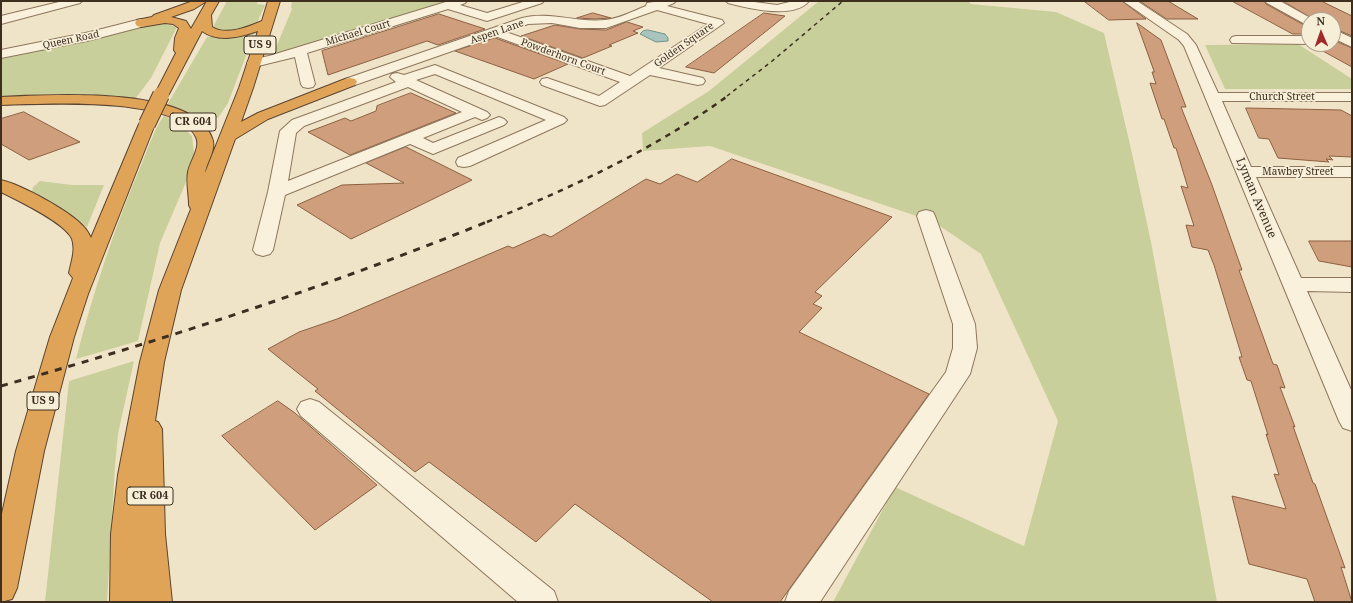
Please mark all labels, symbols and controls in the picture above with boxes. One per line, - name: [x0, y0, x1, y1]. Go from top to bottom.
- north arrow: [1301, 12, 1341, 52]
- text: N: [1316, 13, 1325, 28]
- street label: Michael Court: [324, 17, 392, 49]
- street label: Aspen Lane: [469, 17, 525, 47]
- street label: Golden Square: [652, 20, 716, 70]
- street label: Queen Road: [42, 28, 100, 52]
- road number: US 9: [244, 36, 276, 54]
- street label: Powderhorn Court: [519, 36, 607, 78]
- street label: Church Street: [1249, 91, 1315, 103]
- road number: CR 604: [170, 113, 216, 131]
- street label: Lyman Avenue: [1233, 156, 1279, 240]
- street label: Mawbey Street: [1262, 166, 1334, 178]
- road number: US 9: [27, 392, 59, 410]
- road number: CR 604: [127, 487, 173, 505]

